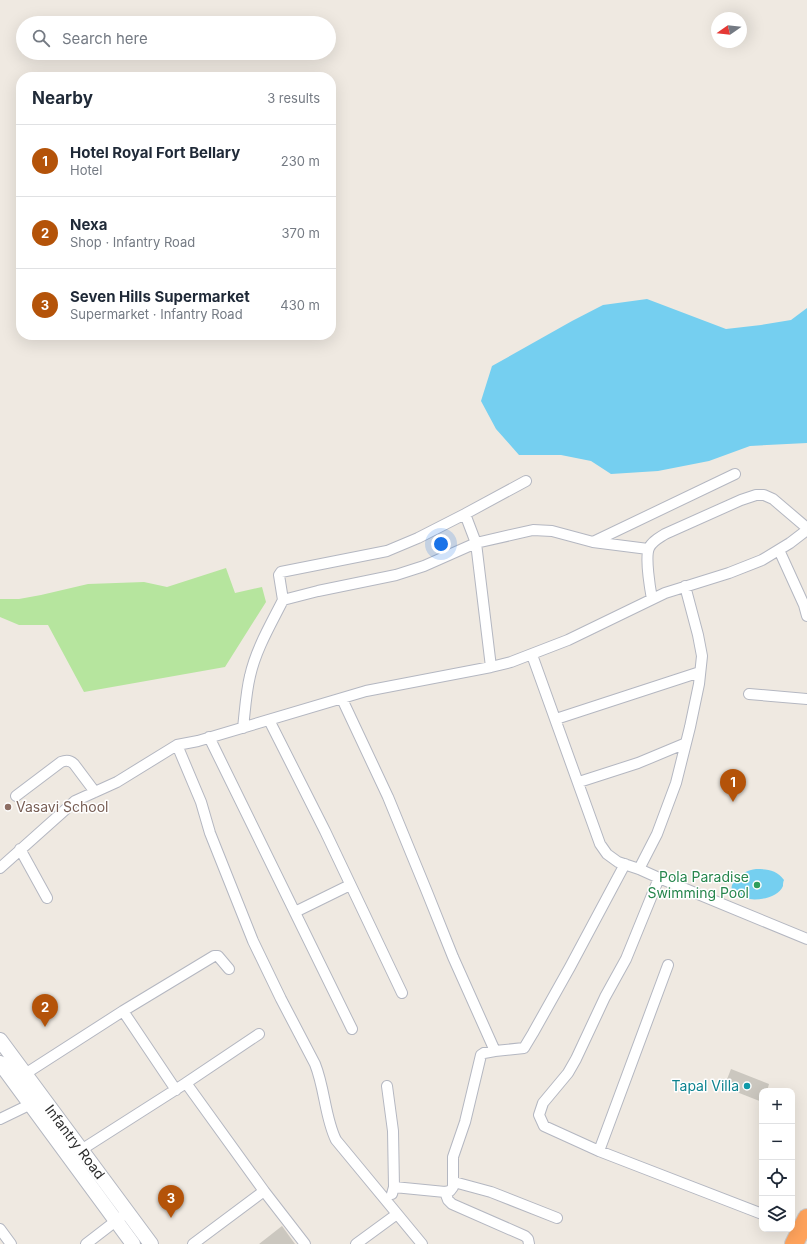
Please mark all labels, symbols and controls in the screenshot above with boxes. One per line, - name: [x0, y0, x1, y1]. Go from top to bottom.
- north arrow: [711, 12, 747, 48]
- search box: [16, 16, 336, 60]
- icon: search: [30, 27, 52, 49]
- text: Search here: [62, 29, 148, 48]
- text: Nearby: [32, 88, 93, 108]
- text: 3 results: [267, 90, 320, 106]
- text: Hotel Royal Fort Bellary: [70, 143, 240, 162]
- text: 1: [42, 153, 48, 169]
- text: 230 m: [281, 153, 320, 169]
- text: Hotel: [70, 162, 102, 178]
- text: Nexa: [70, 215, 107, 234]
- text: 2: [41, 225, 49, 241]
- text: 370 m: [282, 225, 320, 241]
- text: Shop · Infantry Road: [70, 234, 195, 250]
- text: Seven Hills Supermarket: [70, 287, 250, 306]
- text: 3: [41, 297, 49, 313]
- text: 430 m: [280, 297, 320, 313]
- text: Supermarket · Infantry Road: [70, 306, 243, 322]
- your location: [431, 534, 451, 554]
- pin: 1: [720, 769, 746, 802]
- place label: Vasavi School: [16, 798, 109, 815]
- marker: Vasavi School: [3, 802, 13, 812]
- place label: Pola Paradise Swimming Pool: [647, 868, 749, 901]
- marker: Pola Paradise Swimming Pool: [752, 880, 762, 890]
- pin: 2: [32, 994, 58, 1027]
- place label: Tapal Villa: [672, 1077, 739, 1094]
- marker: Tapal Villa: [742, 1081, 752, 1091]
- map controls: [759, 1088, 795, 1232]
- button: +: [759, 1088, 795, 1124]
- street label: Infantry Road: [42, 1101, 109, 1182]
- button: −: [759, 1124, 795, 1160]
- button: locate: [759, 1160, 795, 1196]
- pin: 3: [158, 1185, 184, 1218]
- button: layers: [759, 1196, 795, 1232]

